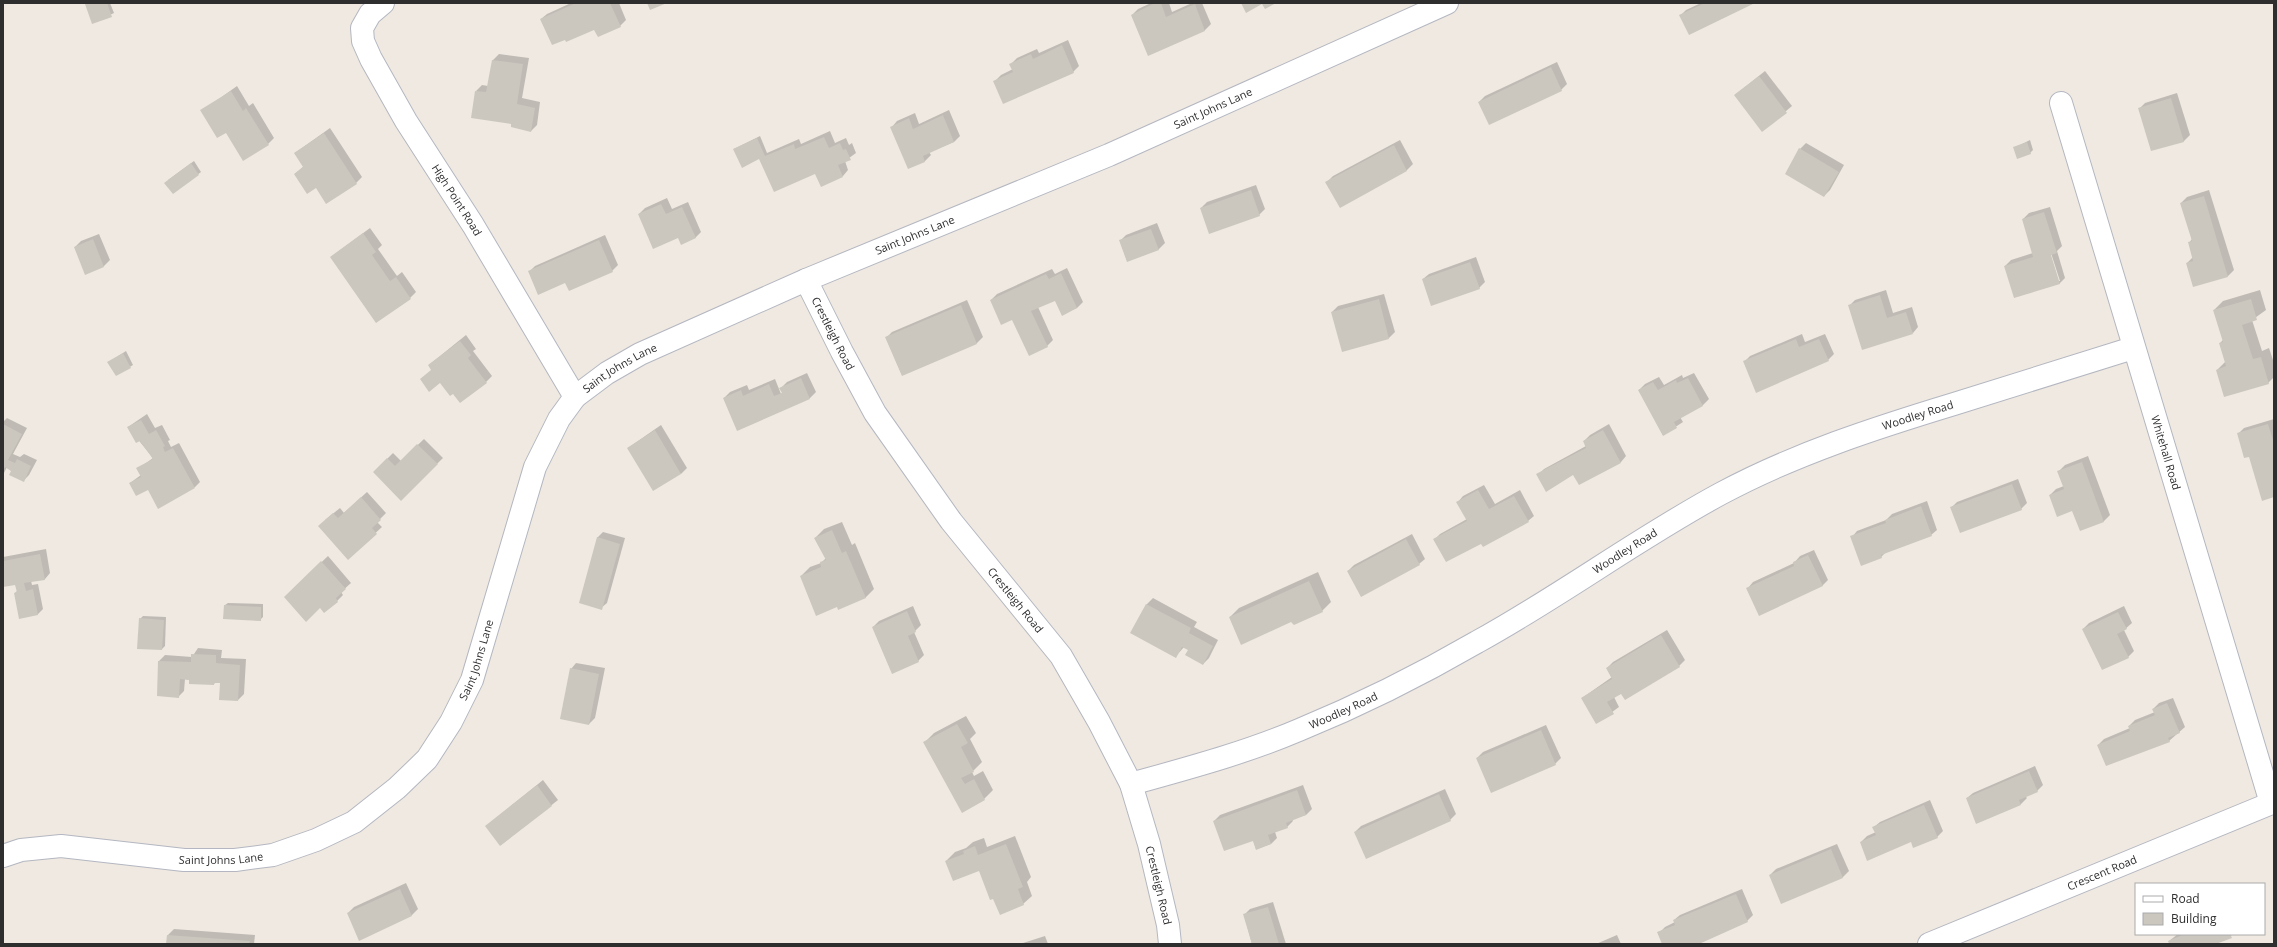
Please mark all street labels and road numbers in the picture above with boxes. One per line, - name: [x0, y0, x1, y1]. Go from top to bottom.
- street label: Saint Johns Lane: [1171, 84, 1254, 132]
- street label: High Point Road: [429, 161, 486, 238]
- street label: Saint Johns Lane: [873, 212, 957, 258]
- street label: Crestleigh Road: [809, 294, 858, 373]
- street label: Saint Johns Lane: [579, 339, 659, 396]
- street label: Woodley Road: [1880, 397, 1955, 433]
- street label: Whitehall Road: [2148, 413, 2185, 492]
- street label: Woodley Road: [1589, 524, 1660, 577]
- street label: Crestleigh Road: [985, 564, 1047, 636]
- street label: Saint Johns Lane: [455, 618, 497, 703]
- street label: Woodley Road: [1306, 688, 1380, 732]
- street label: Crestleigh Road: [1143, 844, 1176, 926]
- street label: Saint Johns Lane: [178, 848, 264, 867]
- street label: Crescent Road: [2065, 851, 2139, 893]

